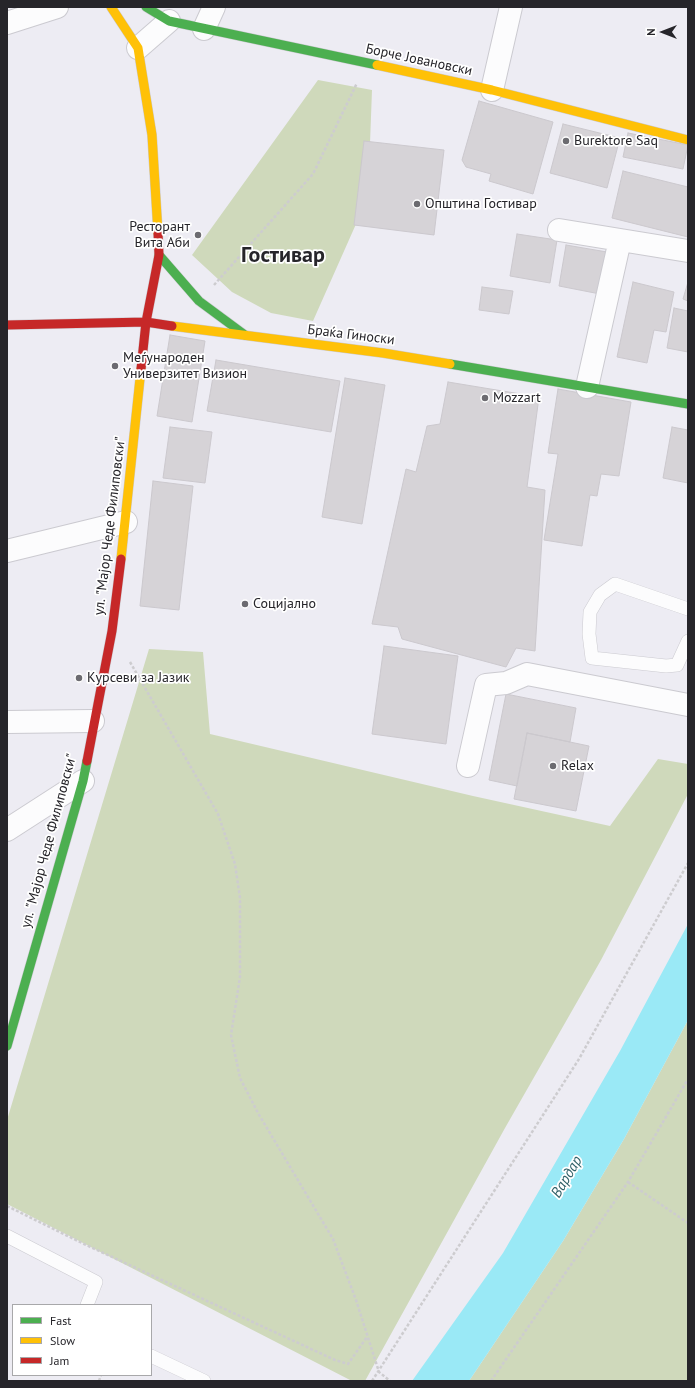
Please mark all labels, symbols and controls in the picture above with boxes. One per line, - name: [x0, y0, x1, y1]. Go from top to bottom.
- north arrow: [643, 12, 683, 52]
- text: N: [644, 28, 658, 36]
- street label: Борче Јовановски: [364, 40, 474, 80]
- place label: Burektore Saq: [574, 133, 658, 149]
- marker: Burektore Saq: [561, 136, 571, 146]
- place label: Општина Гостивар: [425, 196, 537, 212]
- marker: Општина Гостивар: [412, 199, 422, 209]
- place label: Ресторант Вита Аби: [129, 219, 190, 252]
- marker: Ресторант Вита Аби: [193, 230, 203, 240]
- district label: Гостивар: [241, 243, 325, 269]
- street label: Браќа Гиноски: [307, 321, 395, 349]
- place label: Меѓународен Универзитет Визион: [123, 350, 247, 382]
- marker: Меѓународен Универзитет Визион: [110, 361, 120, 371]
- place label: Mozzart: [493, 390, 541, 406]
- marker: Mozzart: [480, 393, 490, 403]
- street label: ул. "Мајор Чеде Филиповски": [91, 436, 129, 616]
- place label: Социјално: [253, 596, 316, 612]
- marker: Социјално: [240, 599, 250, 609]
- place label: Курсеви за Јазик: [87, 670, 189, 686]
- marker: Курсеви за Јазик: [74, 673, 84, 683]
- street label: ул. "Мајор Чеде Филиповски": [18, 752, 80, 930]
- place label: Relax: [561, 758, 594, 774]
- marker: Relax: [548, 761, 558, 771]
- water label: Вардар: [548, 1153, 586, 1201]
- legend: [12, 1304, 152, 1376]
- text: Fast: [50, 1313, 71, 1328]
- text: Slow: [50, 1333, 75, 1348]
- text: Jam: [50, 1353, 69, 1368]

